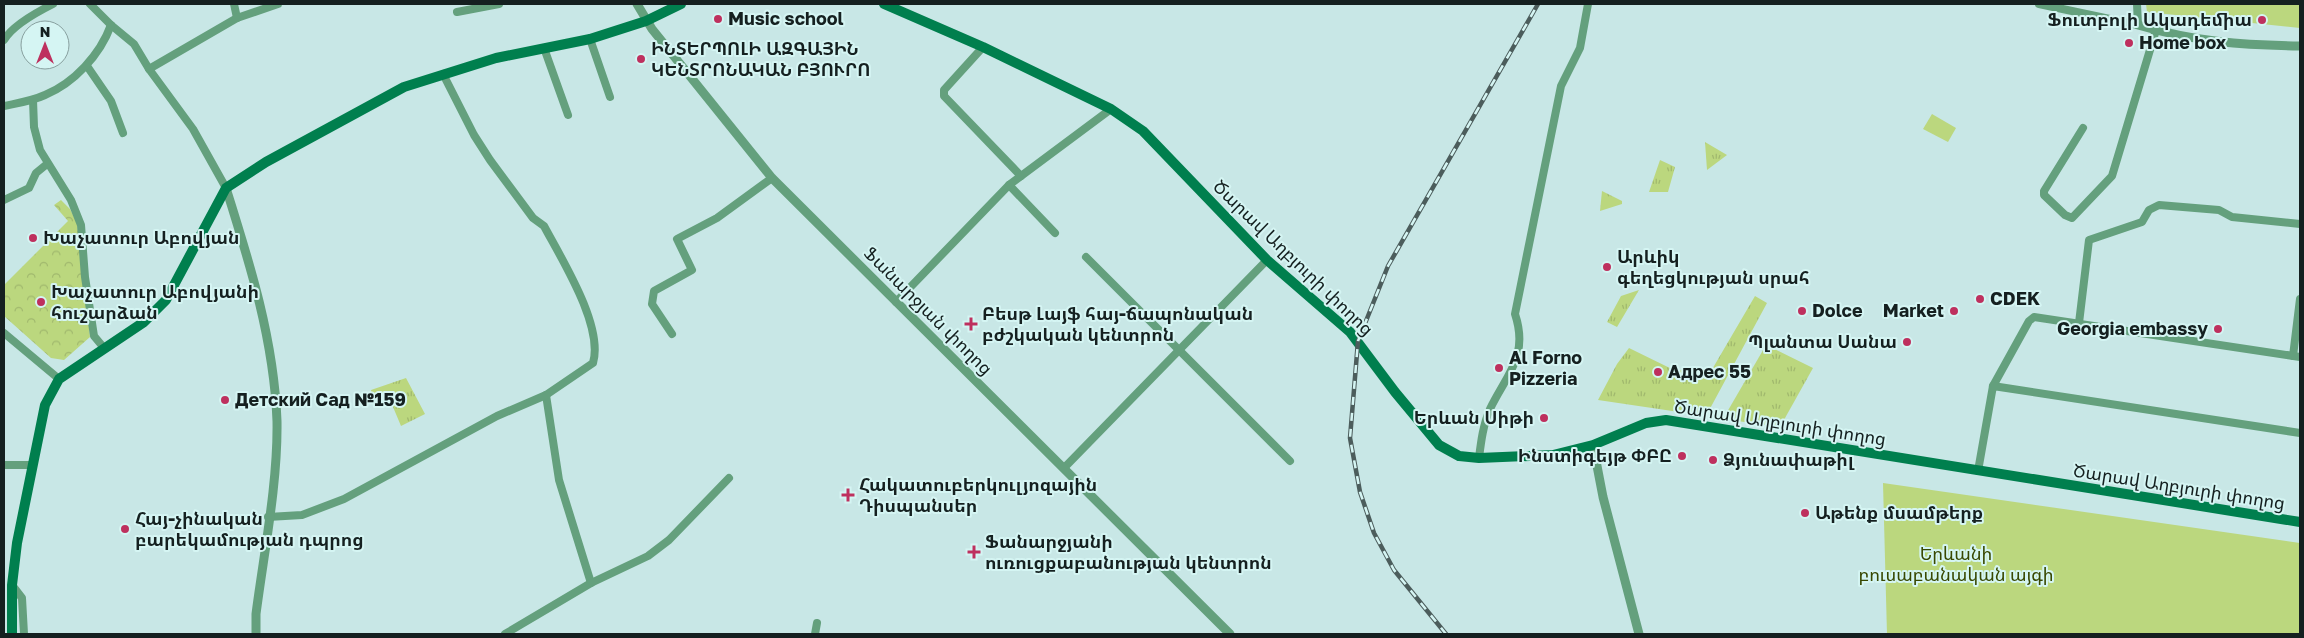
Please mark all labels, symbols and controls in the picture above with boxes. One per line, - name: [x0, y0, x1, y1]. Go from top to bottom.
- place label: Music school: [728, 7, 844, 29]
- place label: Ֆուտբոլի Ակադեմիա: [2048, 8, 2252, 30]
- marker: Music school: [712, 13, 724, 25]
- marker: Ֆուտբոլի Ակադեմիա: [2256, 14, 2268, 26]
- north arrow: [20, 20, 70, 70]
- text: N: [40, 23, 50, 40]
- place label: Home box: [2139, 31, 2227, 53]
- place label: ԻՆՏԵՐՊՈԼԻ ԱԶԳԱՅԻՆ ԿԵՆՏՐՈՆԱԿԱՆ ԲՅՈՒՐՈ: [651, 37, 870, 80]
- marker: Home box: [2123, 37, 2135, 49]
- marker: ԻՆՏԵՐՊՈԼԻ ԱԶԳԱՅԻՆ ԿԵՆՏՐՈՆԱԿԱՆ ԲՅՈՒՐՈ: [635, 53, 647, 65]
- street label: Ծարավ Աղբյուրի փողոց: [1209, 175, 1378, 340]
- place label: Խաչատուր Աբովյան: [43, 226, 240, 248]
- marker: Խաչատուր Աբովյան: [27, 232, 39, 244]
- street label: Ֆանարջյան փողոց: [860, 242, 997, 379]
- place label: Արևիկ գեղեցկության սրահ: [1617, 245, 1810, 288]
- marker: Արևիկ գեղեցկության սրահ: [1601, 261, 1613, 273]
- place label: Խաչատուր Աբովյանի հուշարձան: [51, 280, 259, 323]
- place label: CDEK: [1990, 287, 2040, 309]
- marker: CDEK: [1974, 293, 1986, 305]
- marker: Խաչատուր Աբովյանի հուշարձան: [35, 296, 47, 308]
- place label: Dolce: [1812, 299, 1863, 321]
- place label: Market: [1883, 299, 1944, 321]
- place label: Բեսթ Լայֆ հայ-ճապոնական բժշկական կենտրոն: [982, 302, 1253, 345]
- marker: Dolce: [1796, 305, 1808, 317]
- marker: Market: [1948, 305, 1960, 317]
- marker: Բեսթ Լայֆ հայ-ճապոնական բժշկական կենտրոն: [964, 317, 978, 331]
- place label: Georgia embassy: [2057, 317, 2208, 339]
- marker: Georgia embassy: [2212, 323, 2224, 335]
- place label: Պլանտա Սանա: [1748, 330, 1897, 352]
- marker: Պլանտա Սանա: [1901, 336, 1913, 348]
- place label: Al Forno Pizzeria: [1509, 346, 1582, 389]
- place label: Адрес 55: [1668, 360, 1751, 382]
- marker: Al Forno Pizzeria: [1493, 362, 1505, 374]
- marker: Адрес 55: [1652, 366, 1664, 378]
- place label: Детский Сад №159: [235, 388, 406, 410]
- marker: Детский Сад №159: [219, 394, 231, 406]
- street label: Ծարավ Աղբյուրի փողոց: [1673, 394, 1888, 450]
- place label: Երևան Սիթի: [1414, 406, 1534, 428]
- marker: Երևան Սիթի: [1538, 412, 1550, 424]
- place label: Ինստիգեյթ ՓԲԸ: [1518, 444, 1672, 466]
- place label: Ձյունափաթիլ: [1723, 448, 1855, 470]
- marker: Ինստիգեյթ ՓԲԸ: [1676, 450, 1688, 462]
- marker: Ձյունափաթիլ: [1707, 454, 1719, 466]
- street label: Ծարավ Աղբյուրի փողոց: [2072, 458, 2287, 514]
- place label: Հակատուբերկուլյոզային Դիսպանսեր: [859, 473, 1097, 516]
- marker: Հակատուբերկուլյոզային Դիսպանսեր: [841, 488, 855, 502]
- place label: Աթենք մսամթերք: [1815, 501, 1983, 523]
- place label: Հայ-չինական բարեկամության դպրոց: [135, 507, 364, 550]
- marker: Աթենք մսամթերք: [1799, 507, 1811, 519]
- marker: Հայ-չինական բարեկամության դպրոց: [119, 523, 131, 535]
- place label: Ֆանարջյանի ուռուցքաբանության կենտրոն: [985, 530, 1272, 573]
- park label: Երևանի բուսաբանական այգի: [1858, 542, 2054, 585]
- marker: Ֆանարջյանի ուռուցքաբանության կենտրոն: [967, 545, 981, 559]

